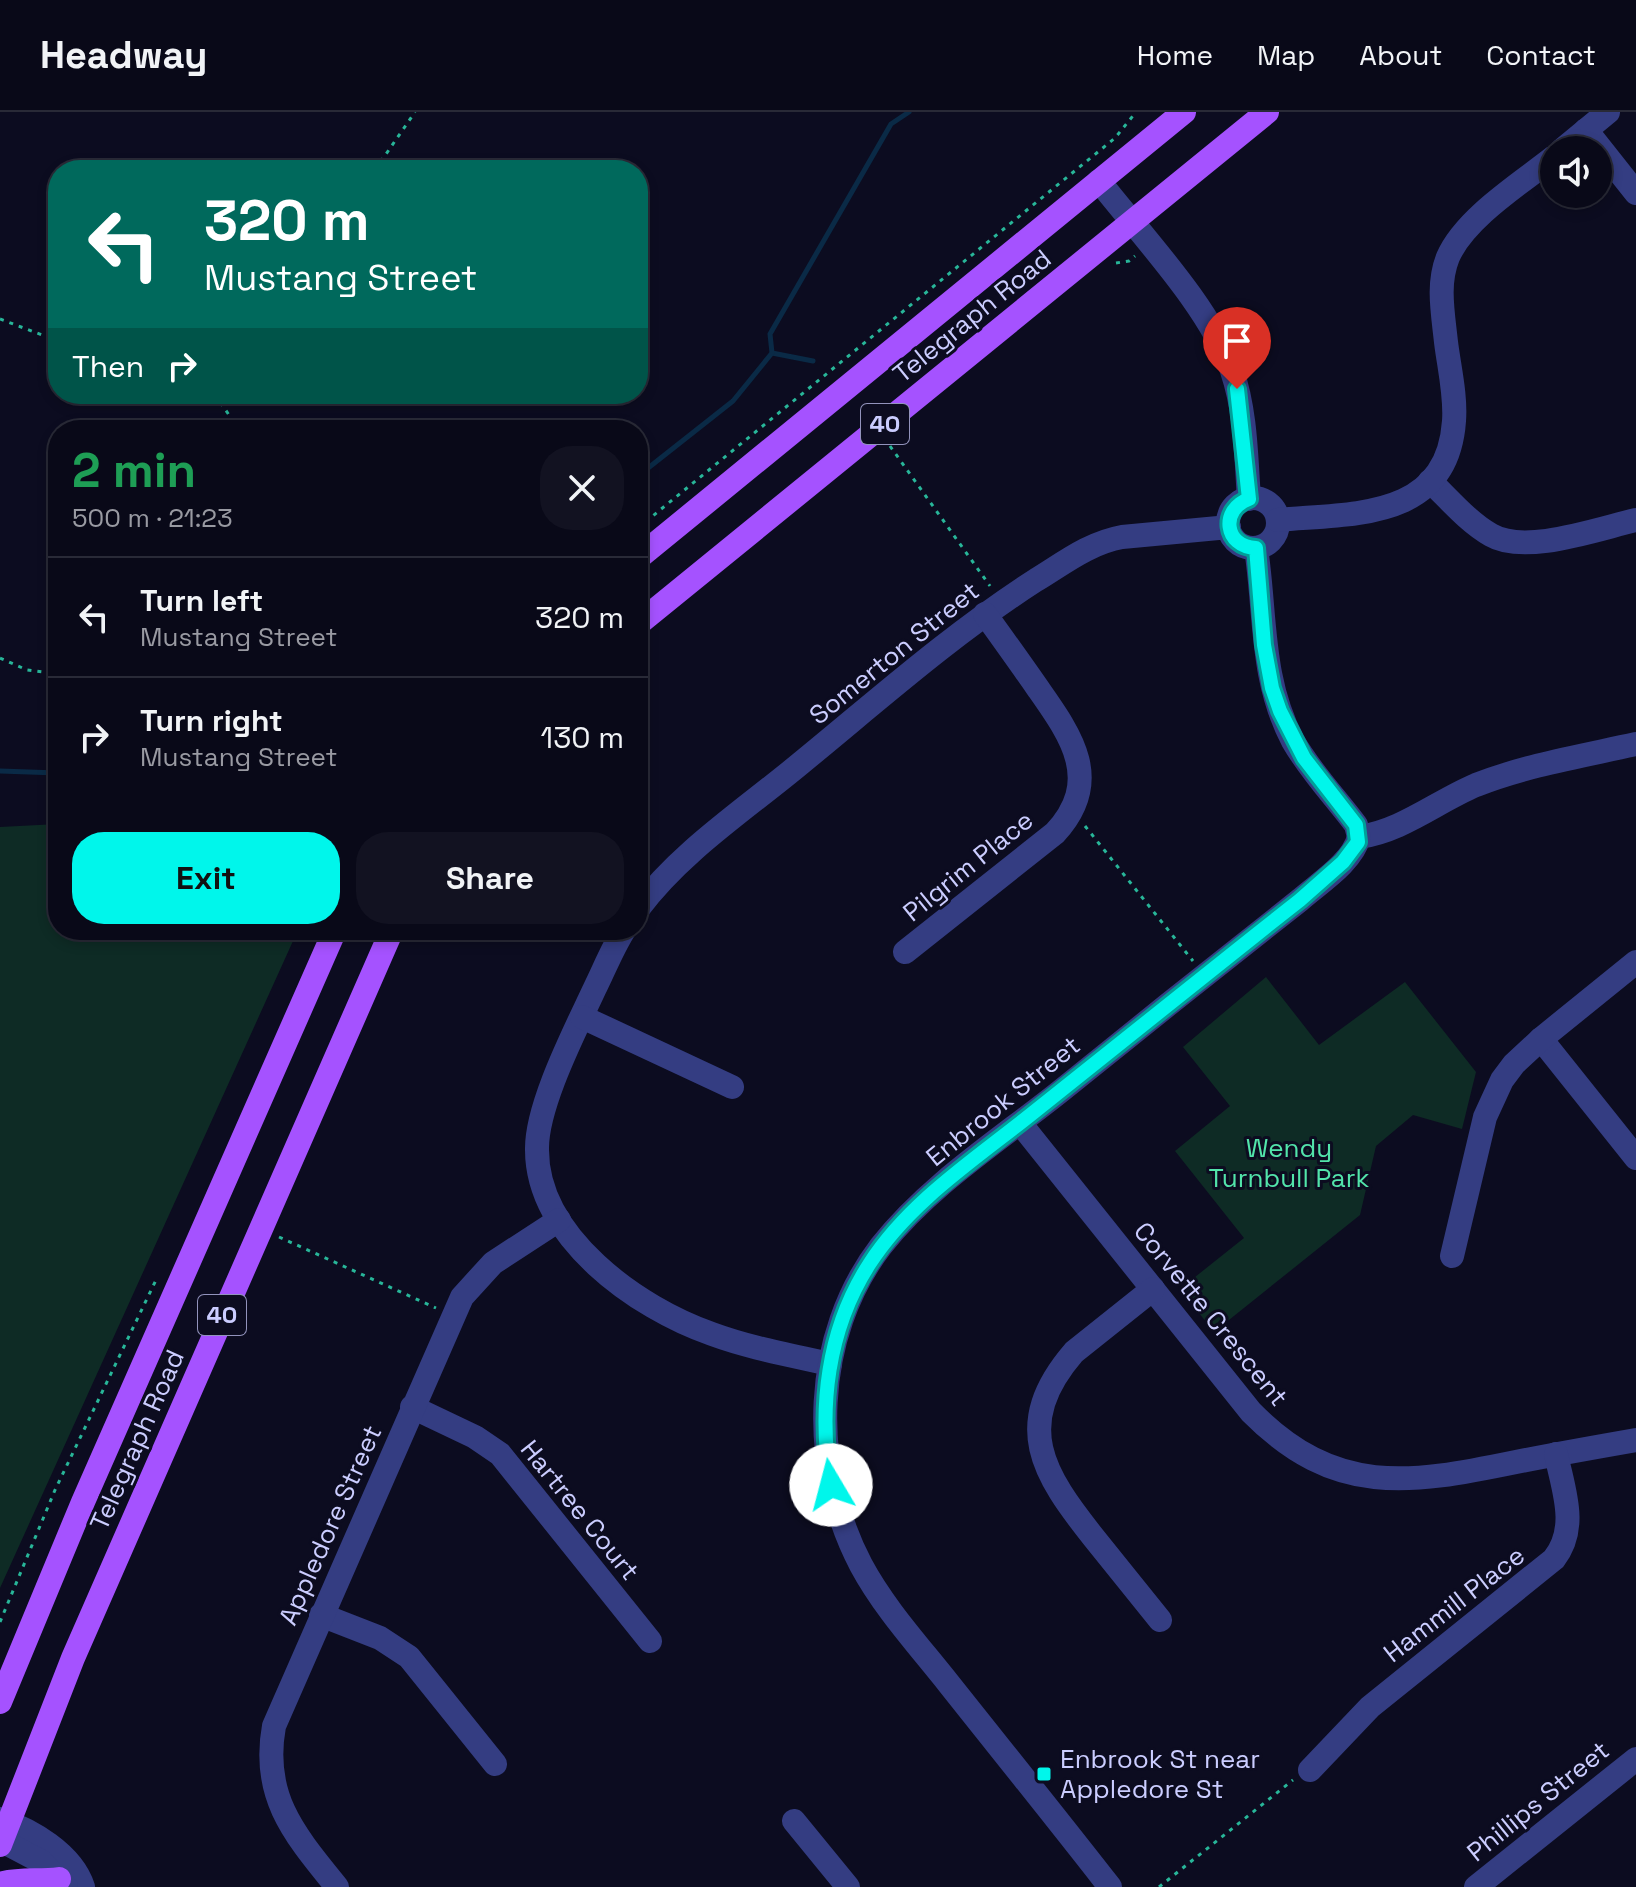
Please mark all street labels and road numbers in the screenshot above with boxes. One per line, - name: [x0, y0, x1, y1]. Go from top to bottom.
- street label: Telegraph Road: [886, 242, 1058, 390]
- road number: 40: [861, 404, 909, 444]
- street label: Somerton Street: [802, 574, 986, 732]
- street label: Pilgrim Place: [896, 803, 1040, 929]
- street label: Enbrook Street: [919, 1028, 1087, 1174]
- street label: Corvette Crescent: [1126, 1215, 1296, 1413]
- road number: 40: [198, 1295, 246, 1335]
- street label: Telegraph Road: [82, 1344, 192, 1536]
- street label: Appledore Street: [271, 1420, 389, 1630]
- street label: Hartree Court: [513, 1433, 647, 1587]
- street label: Hammill Place: [1377, 1538, 1531, 1670]
- street label: Phillips Street: [1460, 1733, 1616, 1869]

